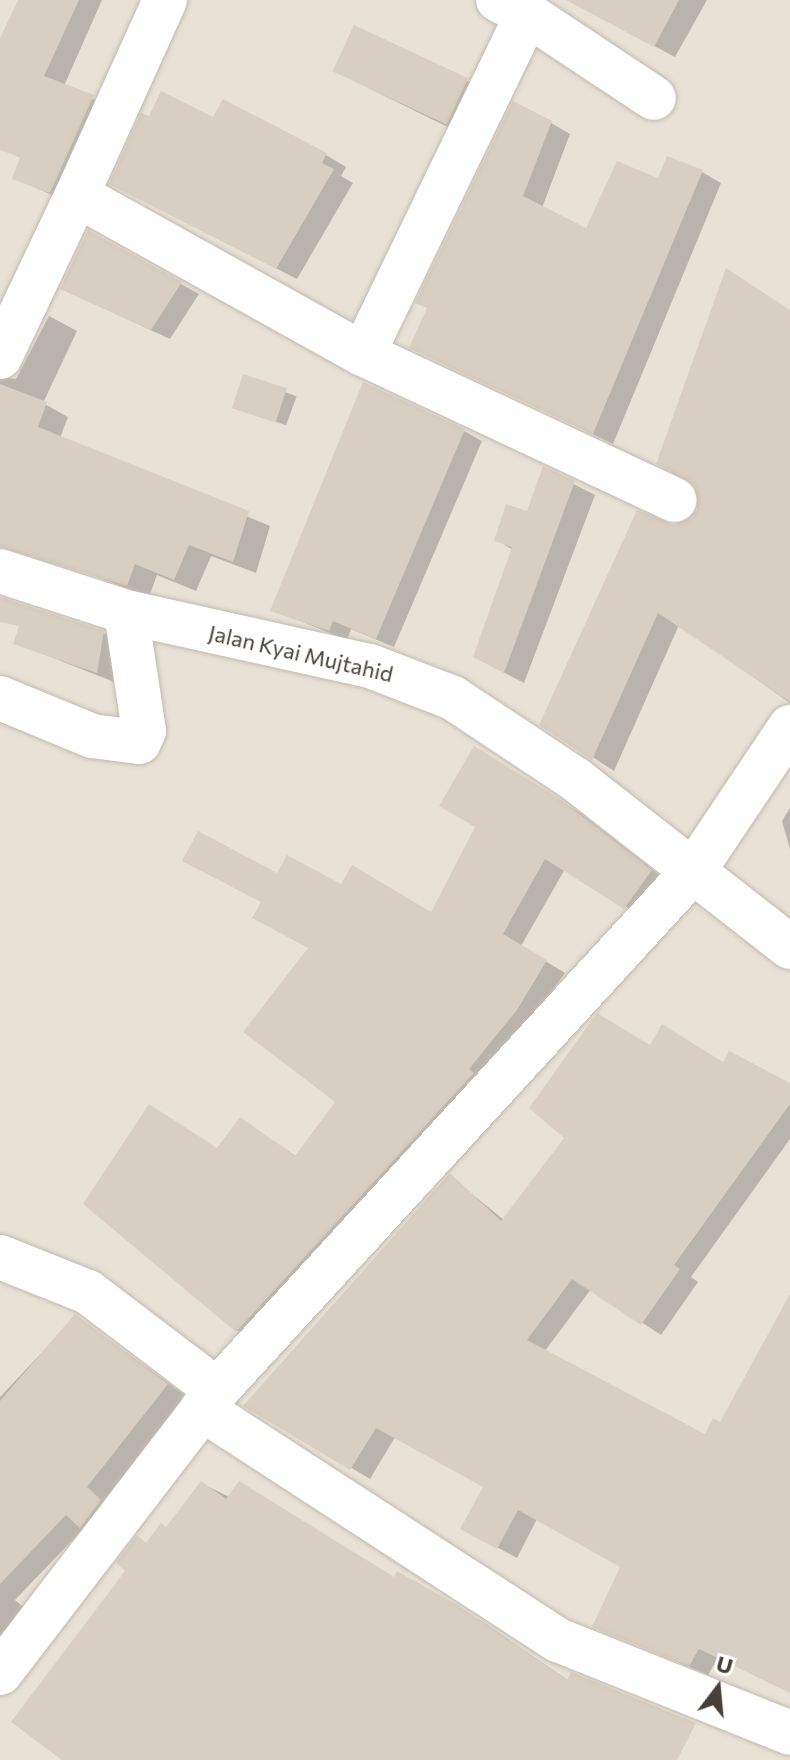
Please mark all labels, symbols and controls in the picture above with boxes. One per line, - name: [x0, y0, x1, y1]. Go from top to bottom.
- street label: Jalan Kyai Mujtahid: [206, 619, 396, 687]
- north arrow: [678, 1648, 758, 1728]
- text: U: [713, 1649, 736, 1680]

